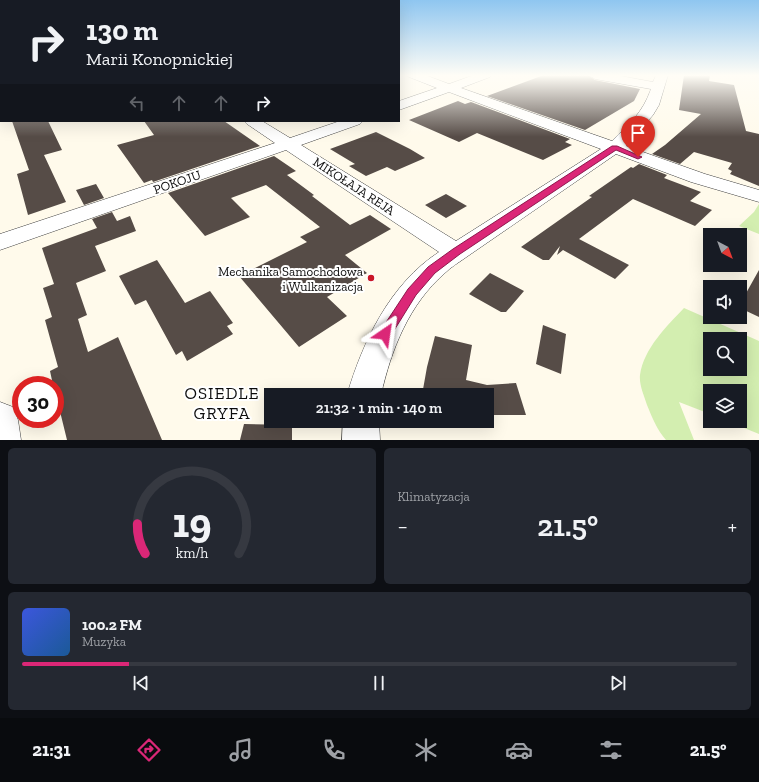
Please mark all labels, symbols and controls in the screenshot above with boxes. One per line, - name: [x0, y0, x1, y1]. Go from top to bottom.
- text: 130 m: [86, 14, 158, 47]
- icon: right: [20, 16, 72, 68]
- text: Marii Konopnickiej: [86, 48, 233, 70]
- icon: left: [126, 92, 148, 114]
- icon: ahead: [168, 92, 190, 114]
- icon: ahead: [210, 92, 232, 114]
- icon: right: [252, 92, 274, 114]
- pin: [621, 116, 655, 157]
- icon: arrive: [627, 122, 649, 144]
- street label: MIKOŁAJA REJA: [310, 154, 398, 218]
- street label: POKOJU: [151, 167, 203, 197]
- north arrow: [703, 228, 747, 272]
- map controls: [703, 228, 747, 428]
- place label: Mechanika Samochodowa i Wulkanizacja: [218, 264, 364, 295]
- marker: Mechanika Samochodowa i Wulkanizacja: [366, 273, 376, 283]
- button: sound: [703, 280, 747, 324]
- position arrow: [364, 313, 406, 355]
- button: search: [703, 332, 747, 376]
- speed limit sign: 30: [12, 376, 64, 428]
- district label: OSIEDLE GRYFA: [185, 383, 259, 423]
- button: layers: [703, 384, 747, 428]
- text: 21:32 · 1 min · 140 m: [316, 399, 442, 417]
- text: Klimatyzacja: [398, 489, 470, 504]
- text: 19: [172, 498, 211, 548]
- text: 21.5°: [537, 508, 598, 544]
- text: −: [398, 513, 408, 540]
- text: +: [728, 513, 737, 540]
- text: km/h: [175, 545, 208, 562]
- text: 100.2 FM: [82, 616, 142, 634]
- text: Muzyka: [82, 634, 126, 649]
- icon: previous: [130, 672, 152, 694]
- icon: pause: [368, 672, 390, 694]
- icon: next: [607, 672, 629, 694]
- icon: directions: [135, 736, 163, 764]
- icon: music: [227, 736, 255, 764]
- icon: phone: [320, 736, 348, 764]
- icon: climate: [412, 736, 440, 764]
- icon: car: [505, 736, 533, 764]
- icon: filters: [597, 736, 625, 764]
- text: 21:31: [32, 739, 71, 761]
- text: 21.5°: [690, 739, 727, 761]

